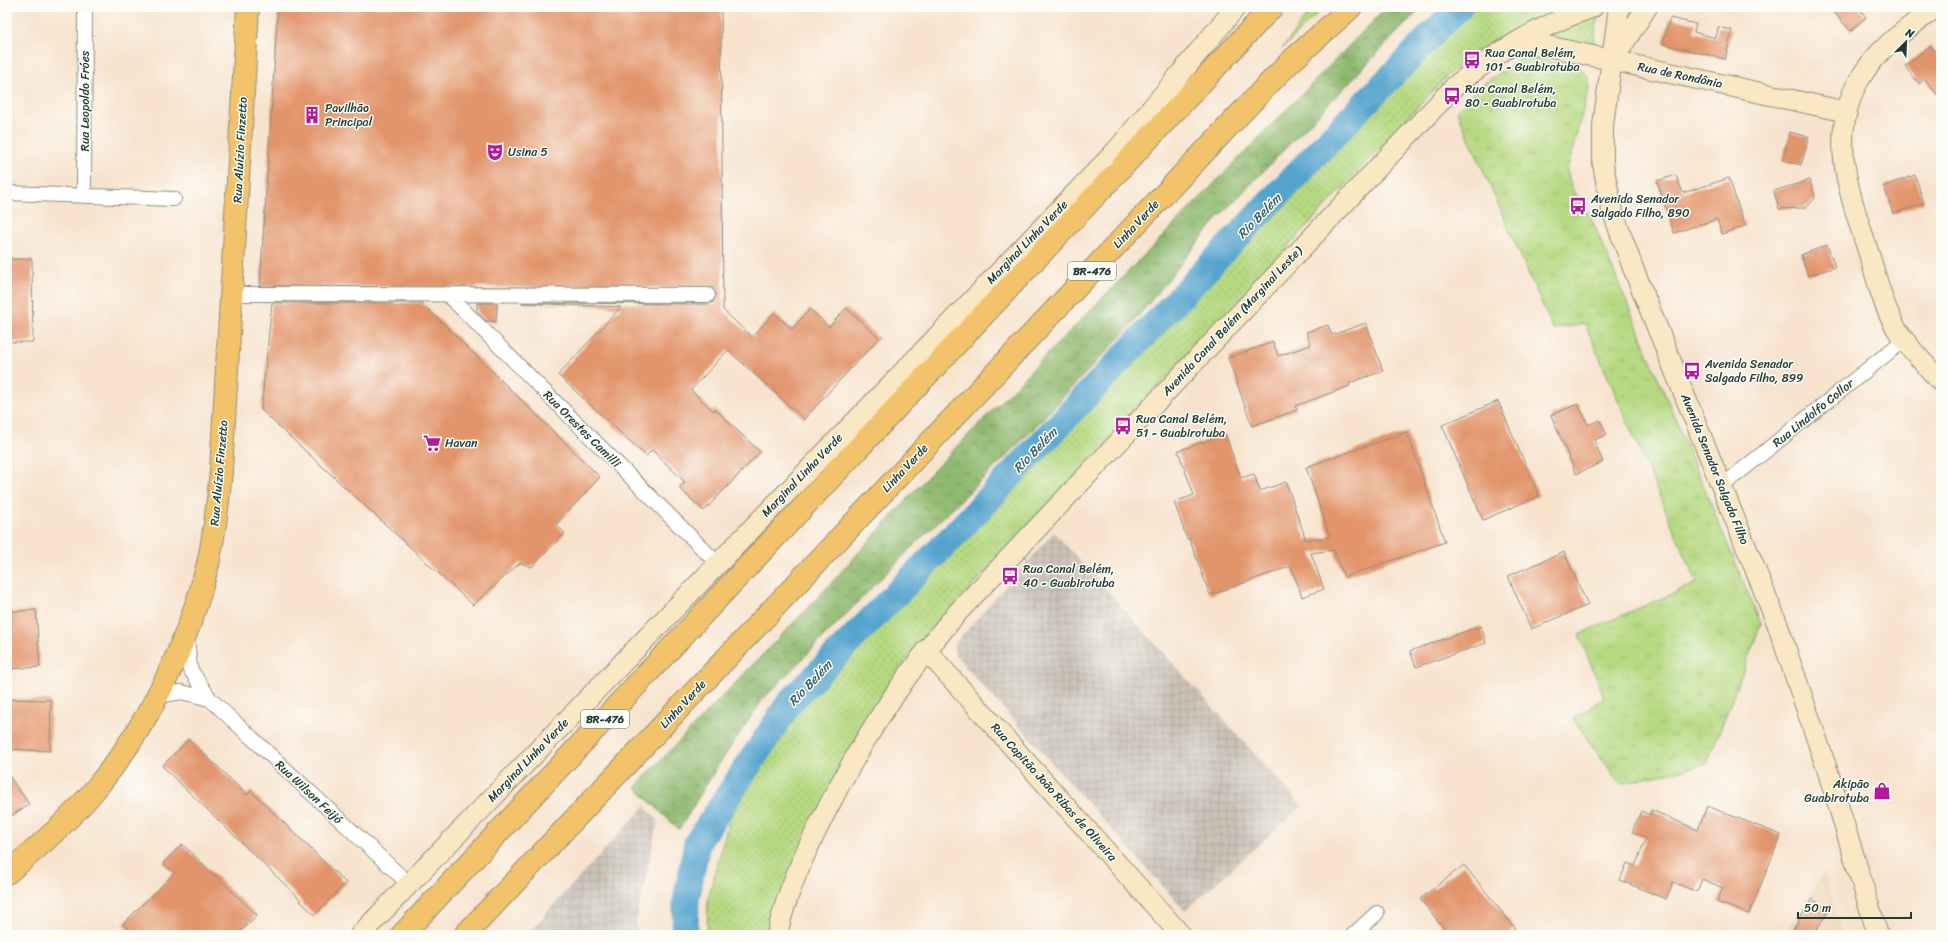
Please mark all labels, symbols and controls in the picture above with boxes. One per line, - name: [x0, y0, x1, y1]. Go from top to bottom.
- north arrow: [1886, 22, 1926, 62]
- text: N: [1902, 23, 1918, 44]
- place label: Rua Canal Belém, 101 - Guabirotuba: [1485, 42, 1579, 78]
- street label: Rua Leopoldo Fróes: [74, 50, 96, 151]
- bus stop icon: Rua Canal Belém, 101 - Guabirotuba: [1462, 50, 1482, 70]
- street label: Rua de Rondônia: [1636, 55, 1724, 95]
- place label: Rua Canal Belém, 80 - Guabirotuba: [1465, 78, 1556, 114]
- bus stop icon: Rua Canal Belém, 80 - Guabirotuba: [1442, 86, 1462, 106]
- street label: Rua Aluízio Finzetto: [226, 96, 254, 204]
- place label: Pavilhão Principal: [325, 97, 373, 133]
- building icon: Pavilhão Principal: [302, 105, 322, 125]
- place label: Usina 5: [508, 141, 548, 163]
- theatre icon: Usina 5: [485, 142, 505, 162]
- water label: Rio Belém: [1231, 187, 1288, 244]
- place label: Avenida Senador Salgado Filho, 890: [1590, 188, 1690, 224]
- street label: Linha Verde: [1107, 194, 1165, 254]
- street label: Marginal Linha Verde: [981, 195, 1073, 289]
- bus stop icon: Avenida Senador Salgado Filho, 890: [1568, 196, 1588, 216]
- street label: Avenida Canal Belém (Marginal Leste): [1156, 240, 1308, 402]
- road number: BR-476: [1068, 262, 1116, 280]
- place label: Avenida Senador Salgado Filho, 899: [1704, 353, 1803, 389]
- bus stop icon: Avenida Senador Salgado Filho, 899: [1682, 361, 1702, 381]
- street label: Rua Lindolfo Collor: [1767, 372, 1860, 453]
- street label: Rua Orestes Camilli: [538, 385, 627, 474]
- street label: Avenida Senador Salgado Filho: [1674, 389, 1755, 548]
- place label: Rua Canal Belém, 51 - Guabirotuba: [1136, 408, 1227, 444]
- bus stop icon: Rua Canal Belém, 51 - Guabirotuba: [1113, 416, 1133, 436]
- street label: Rua Aluízio Finzetto: [203, 419, 235, 527]
- water label: Rio Belém: [1007, 421, 1064, 478]
- street label: Marginal Linha Verde: [756, 428, 848, 522]
- place label: Havan: [445, 432, 478, 454]
- supermarket icon: Havan: [422, 433, 442, 453]
- street label: Linha Verde: [876, 438, 934, 498]
- place label: Rua Canal Belém, 40 - Guabirotuba: [1023, 558, 1115, 594]
- bus stop icon: Rua Canal Belém, 40 - Guabirotuba: [1000, 566, 1020, 586]
- water label: Rio Belém: [782, 654, 838, 711]
- street label: Linha Verde: [654, 674, 712, 734]
- road number: BR-476: [581, 710, 629, 728]
- street label: Marginal Linha Verde: [482, 713, 574, 807]
- street label: Rua Capitão João Ribas de Oliveira: [985, 717, 1123, 867]
- street label: Rua Wilson Feijó: [270, 755, 349, 830]
- place label: Akipão Guabirotuba: [1804, 773, 1869, 809]
- shop icon: Akipão Guabirotuba: [1872, 781, 1892, 801]
- scale bar: [1798, 894, 1911, 920]
- text: 50 m: [1804, 897, 1831, 919]

